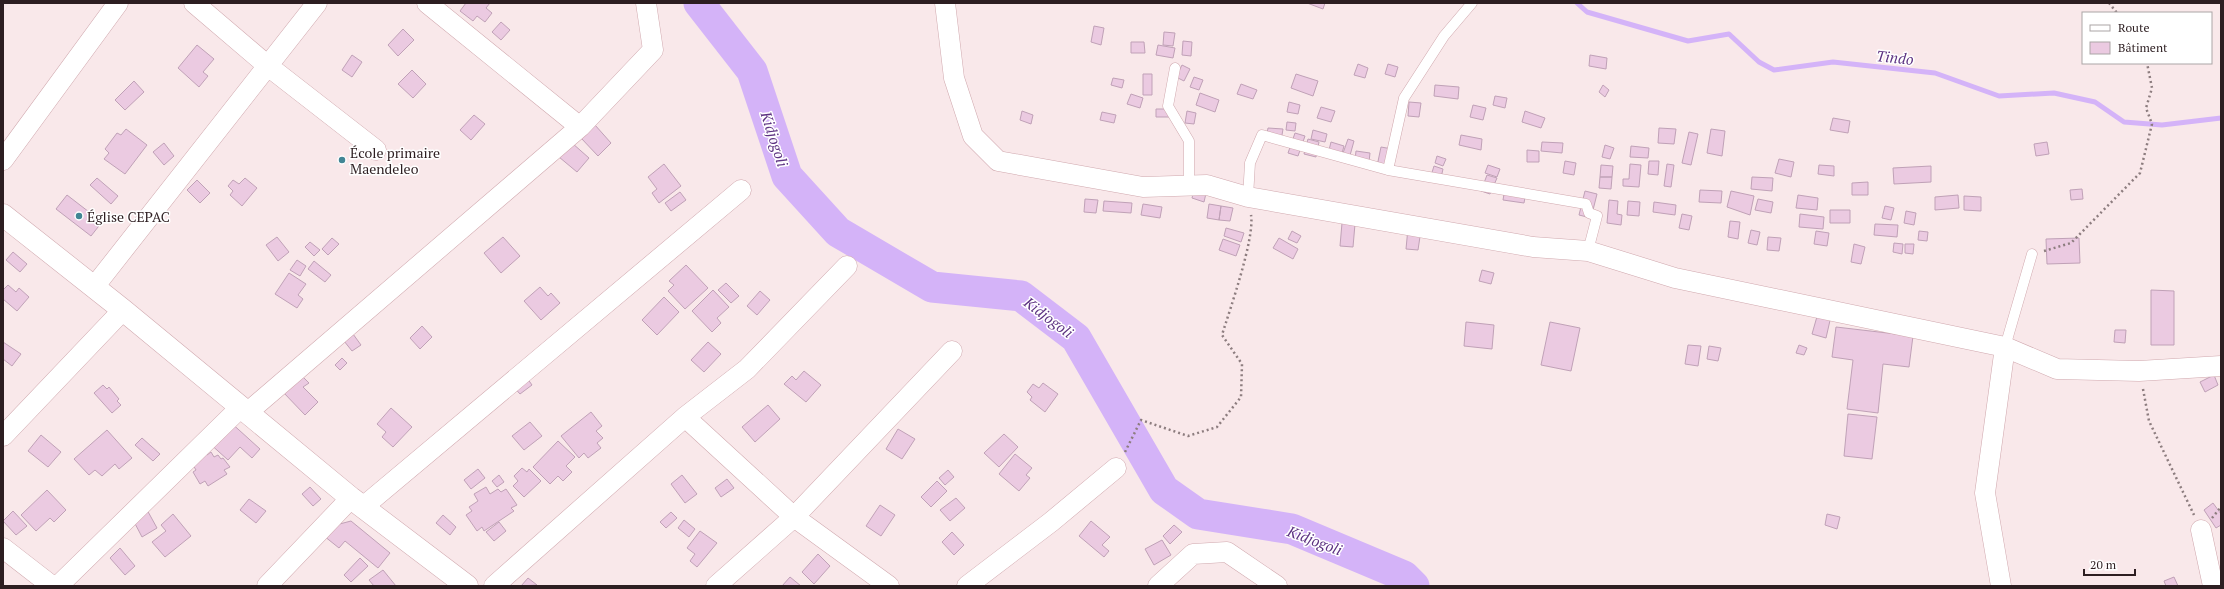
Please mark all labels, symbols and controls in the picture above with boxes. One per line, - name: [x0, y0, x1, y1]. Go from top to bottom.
- legend: [2082, 12, 2212, 64]
- text: Route: [2118, 20, 2149, 35]
- text: Bâtiment: [2118, 40, 2168, 55]
- water label: Tindo: [1875, 45, 1915, 69]
- water label: Kidjogoli: [756, 108, 794, 170]
- place label: École primaire Maendeleo: [350, 143, 440, 178]
- marker: École primaire Maendeleo: [337, 155, 347, 165]
- place label: Église CEPAC: [87, 207, 170, 226]
- marker: Église CEPAC: [74, 211, 84, 221]
- water label: Kidjogoli: [1020, 291, 1078, 343]
- water label: Kidjogoli: [1284, 520, 1346, 560]
- scale bar: [2084, 551, 2135, 577]
- text: 20 m: [2090, 557, 2117, 572]

